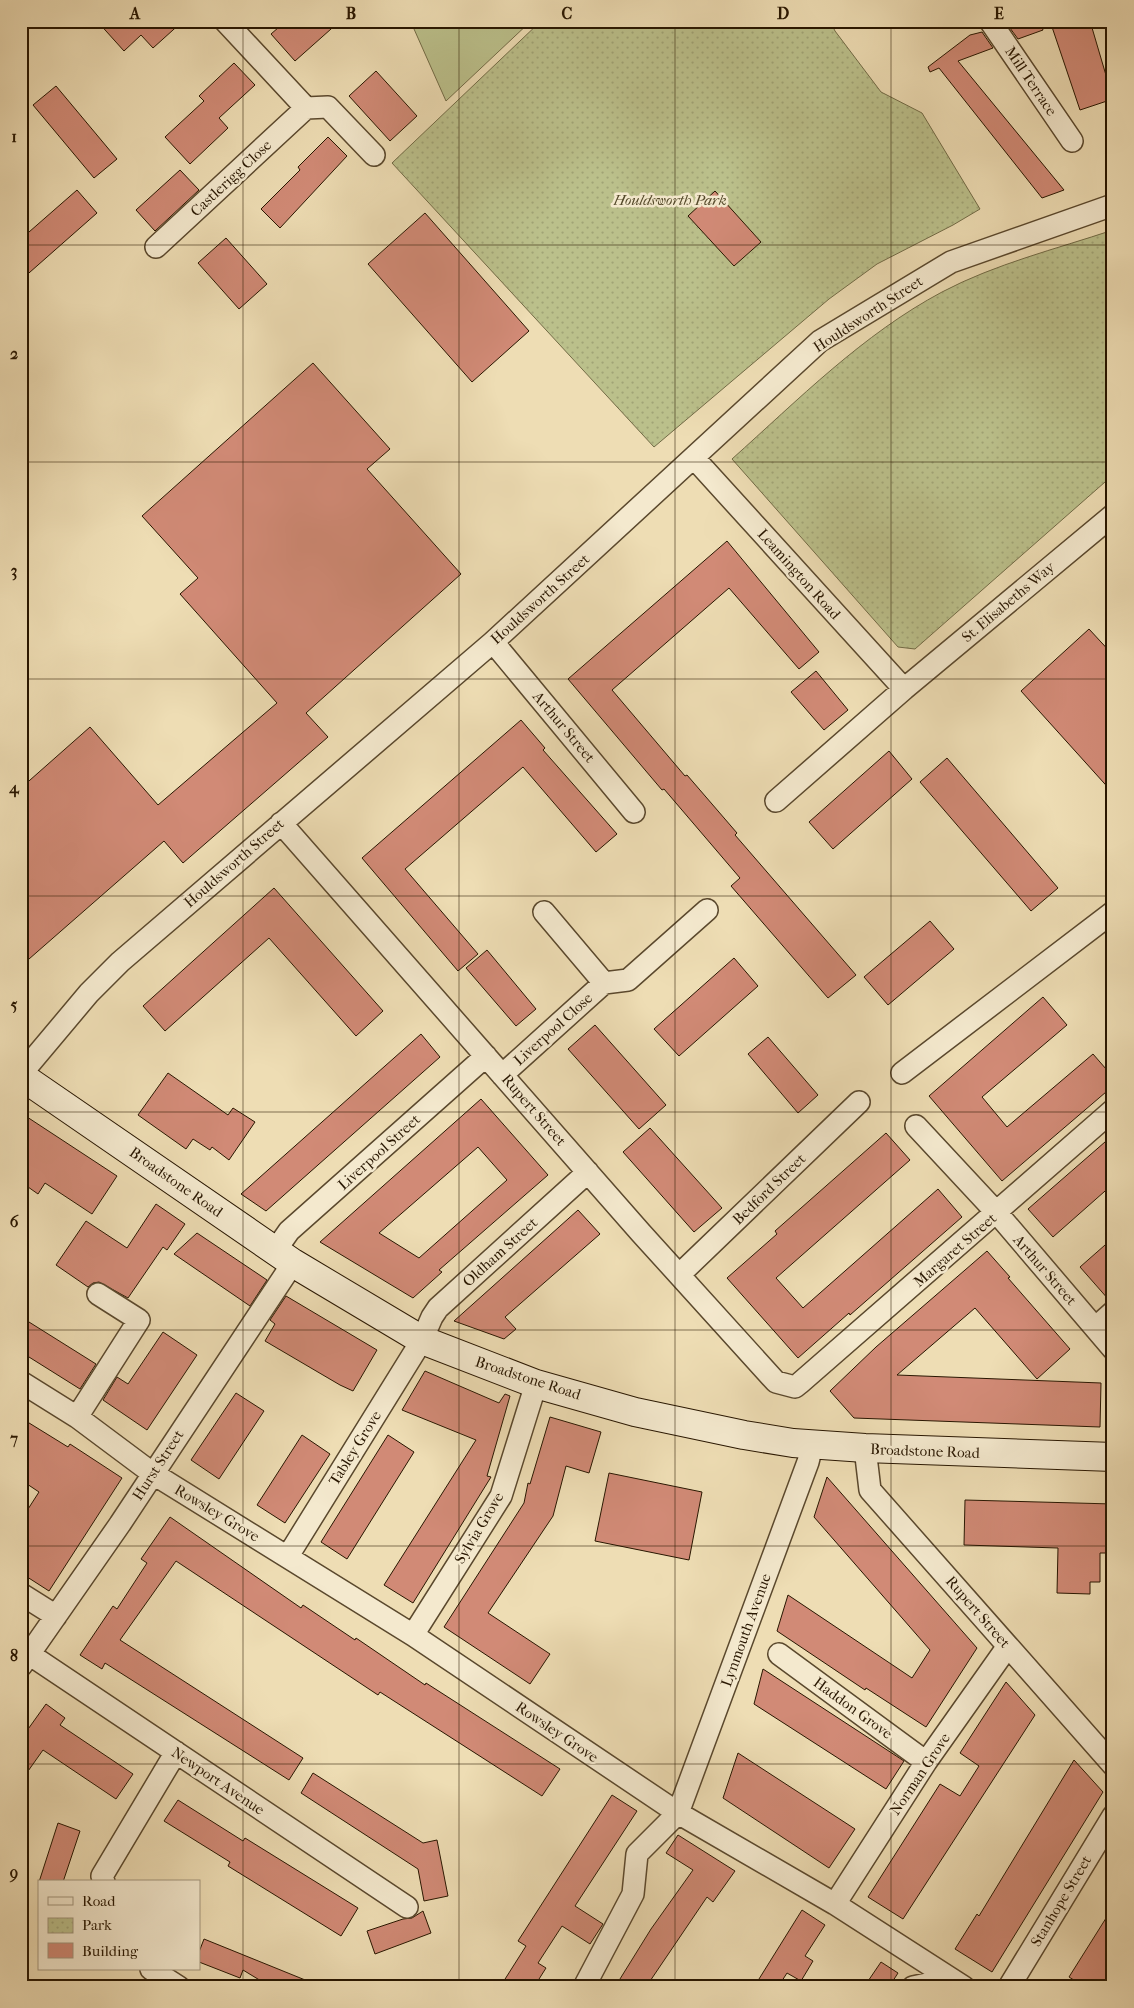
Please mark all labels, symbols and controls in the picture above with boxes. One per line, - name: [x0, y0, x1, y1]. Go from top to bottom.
- text: A: [129, 4, 141, 23]
- text: B: [346, 4, 356, 23]
- text: C: [562, 4, 573, 23]
- text: D: [777, 4, 789, 23]
- text: E: [994, 4, 1004, 23]
- street label: Mill Terrace: [1001, 43, 1061, 120]
- text: 1: [11, 127, 17, 146]
- street label: Castlerigg Close: [187, 136, 276, 220]
- park label: Houldsworth Park: [612, 191, 727, 209]
- street label: Houldsworth Street: [810, 272, 927, 356]
- text: 2: [10, 344, 18, 363]
- street label: Leamington Road: [754, 525, 845, 624]
- street label: Houldsworth Street: [487, 549, 594, 648]
- street label: St. Elisabeths Way: [958, 557, 1059, 646]
- text: 3: [11, 561, 17, 581]
- street label: Arthur Street: [528, 687, 599, 767]
- text: 4: [8, 778, 20, 798]
- street label: Houldsworth Street: [180, 814, 288, 911]
- street label: Liverpool Close: [510, 988, 597, 1069]
- text: 5: [11, 995, 18, 1014]
- street label: Rupert Street: [498, 1070, 571, 1150]
- street label: Liverpool Street: [334, 1110, 424, 1194]
- street label: Broadstone Road: [126, 1143, 227, 1221]
- street label: Bedford Street: [729, 1149, 810, 1228]
- street label: Margaret Street: [910, 1209, 1001, 1291]
- text: 6: [10, 1212, 19, 1231]
- street label: Oldham Street: [459, 1213, 542, 1290]
- street label: Arthur Street: [1009, 1230, 1081, 1309]
- street label: Broadstone Road: [473, 1352, 584, 1404]
- street label: Tabley Grove: [325, 1407, 385, 1489]
- street label: Hurst Street: [129, 1426, 188, 1504]
- text: 7: [9, 1429, 18, 1448]
- street label: Broadstone Road: [870, 1440, 981, 1462]
- street label: Rowsley Grove: [171, 1481, 263, 1546]
- street label: Sylvia Grove: [451, 1488, 508, 1567]
- street label: Lynmouth Avenue: [717, 1570, 775, 1689]
- street label: Rupert Street: [942, 1572, 1015, 1652]
- text: 8: [10, 1646, 18, 1665]
- street label: Haddon Grove: [810, 1673, 897, 1743]
- street label: Rowsley Grove: [512, 1698, 602, 1767]
- street label: Norman Grove: [886, 1729, 954, 1818]
- street label: Newport Avenue: [168, 1743, 269, 1819]
- street label: Stanhope Street: [1027, 1852, 1096, 1950]
- text: 9: [9, 1863, 18, 1883]
- legend: [38, 1880, 200, 1970]
- text: Road: [82, 1892, 116, 1910]
- text: Park: [82, 1916, 112, 1934]
- text: Building: [82, 1942, 139, 1960]

